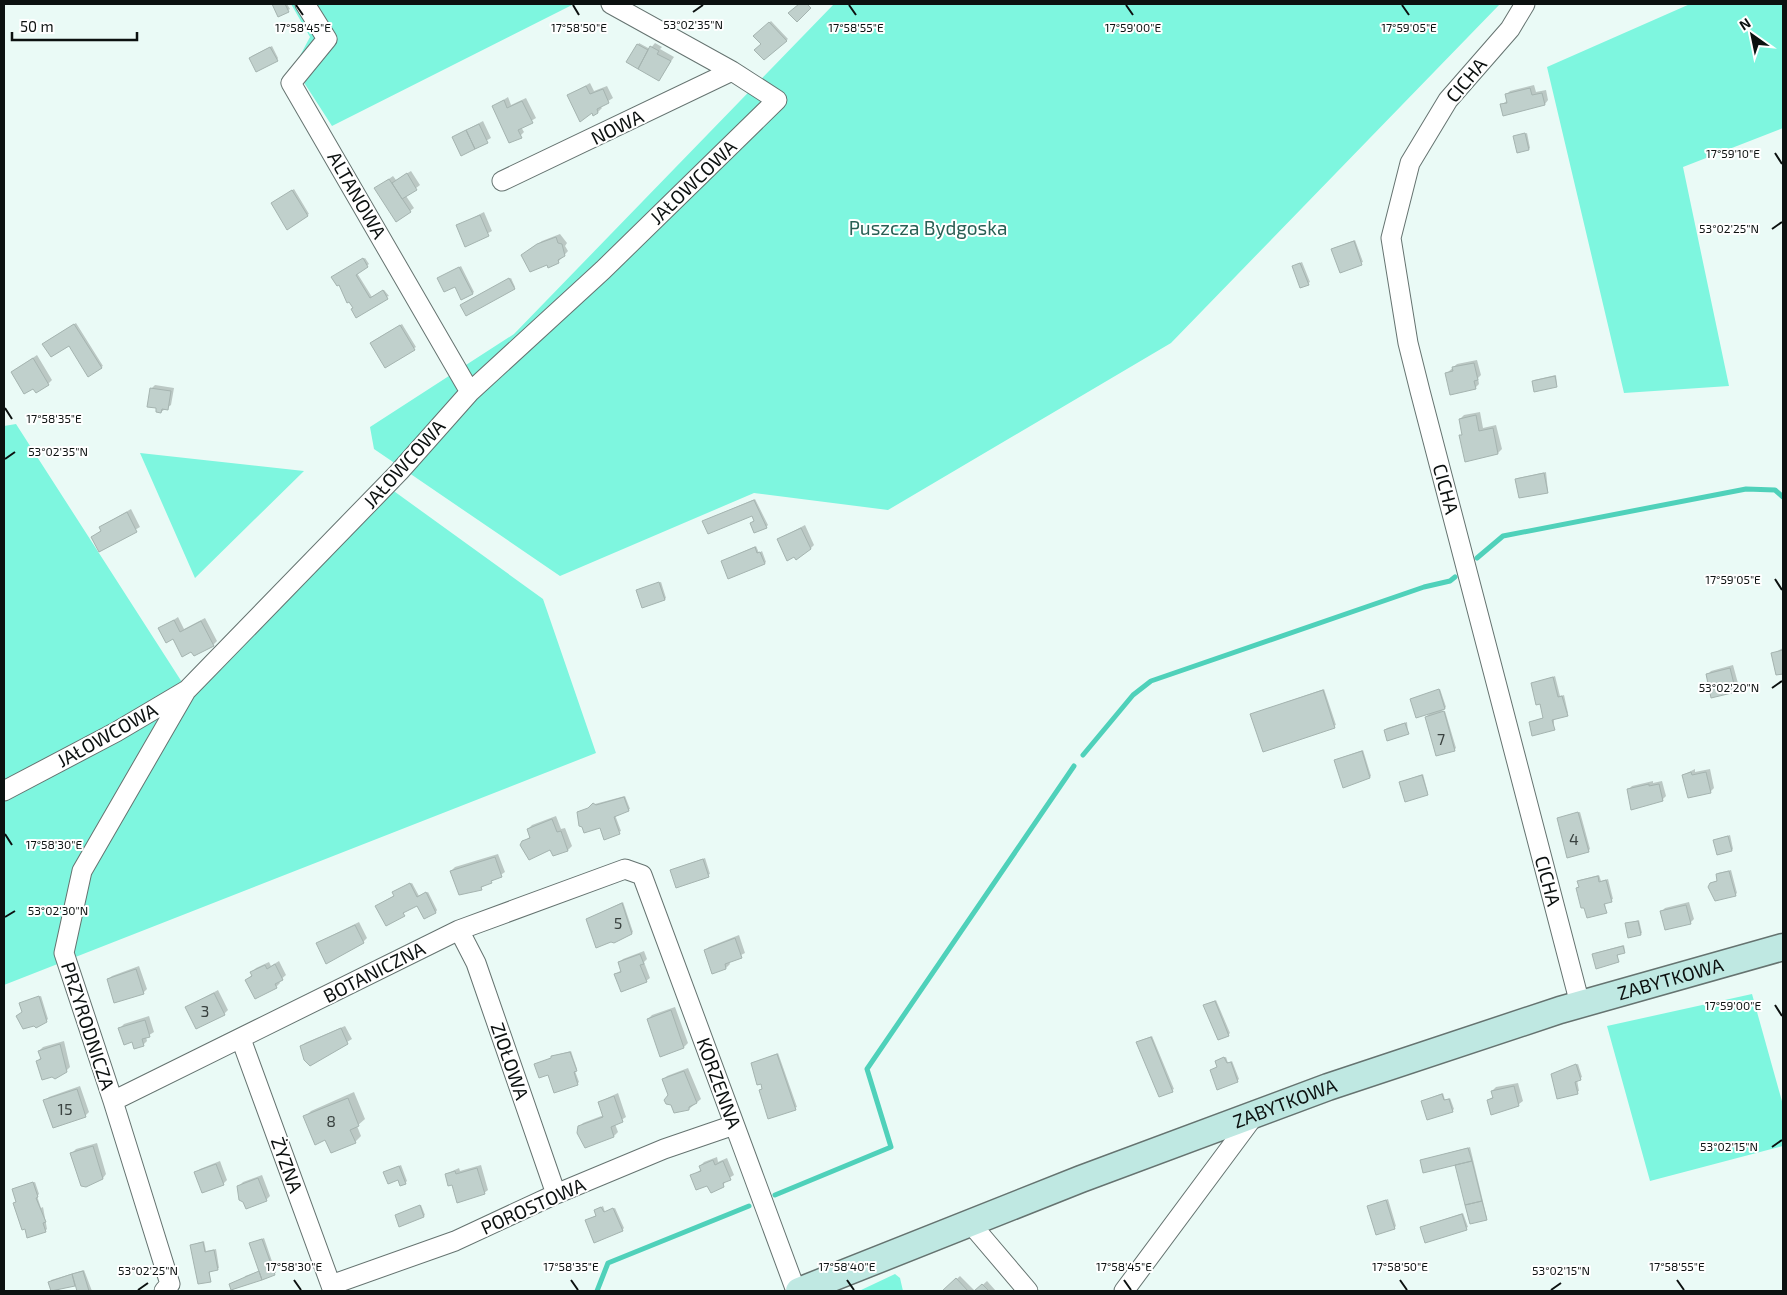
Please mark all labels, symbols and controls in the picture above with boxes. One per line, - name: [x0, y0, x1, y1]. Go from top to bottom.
- scale bar: [12, 10, 138, 42]
- north arrow: [1727, 10, 1777, 60]
- text: N: [1736, 14, 1754, 34]
- text: 50 m: [20, 17, 54, 35]
- text: 53°02'35"N: [663, 17, 723, 31]
- text: 17°58'45"E: [275, 20, 331, 34]
- text: 17°58'50"E: [551, 20, 607, 34]
- text: 17°58'55"E: [828, 20, 884, 34]
- text: 17°59'00"E: [1105, 20, 1162, 34]
- text: 17°59'05"E: [1381, 20, 1437, 34]
- street label: CICHA: [1440, 53, 1491, 107]
- street label: NOWA: [587, 104, 647, 149]
- street label: JAŁOWCOWA: [645, 135, 741, 229]
- text: 17°59'10"E: [1706, 146, 1760, 160]
- street label: ALTANOWA: [323, 147, 392, 243]
- park label: Puszcza Bydgoska: [849, 216, 1007, 239]
- text: 53°02'25"N: [1699, 221, 1759, 235]
- text: 17°58'35"E: [26, 411, 82, 425]
- street label: JAŁOWCOWA: [358, 414, 450, 513]
- text: 53°02'35"N: [28, 444, 88, 458]
- street label: CICHA: [1429, 461, 1464, 517]
- text: 17°59'05"E: [1705, 572, 1761, 586]
- text: 53°02'20"N: [1699, 680, 1759, 694]
- street label: JAŁOWCOWA: [53, 697, 161, 772]
- house number: 7: [1437, 729, 1445, 748]
- house number: 4: [1569, 829, 1579, 848]
- text: 17°58'30"E: [26, 837, 82, 851]
- street label: CICHA: [1531, 853, 1566, 909]
- text: 53°02'30"N: [28, 903, 88, 917]
- house number: 5: [614, 913, 622, 932]
- street label: BOTANICZNA: [319, 936, 429, 1007]
- street label: ZABYTKOWA: [1615, 952, 1726, 1004]
- street label: PRZYRODNICZA: [57, 959, 120, 1093]
- text: 17°59'00"E: [1705, 998, 1762, 1012]
- house number: 3: [201, 1001, 209, 1020]
- street label: ZIOŁOWA: [487, 1019, 534, 1103]
- street label: KORZENNA: [692, 1034, 747, 1132]
- street label: ZABYTKOWA: [1230, 1073, 1340, 1132]
- house number: 15: [58, 1099, 72, 1118]
- house number: 8: [326, 1111, 336, 1130]
- street label: ŻYZNA: [267, 1134, 308, 1196]
- text: 53°02'15"N: [1700, 1139, 1758, 1153]
- street label: POROSTOWA: [477, 1172, 589, 1239]
- text: 17°58'30"E: [266, 1259, 322, 1273]
- text: 17°58'35"E: [543, 1259, 599, 1273]
- text: 17°58'40"E: [819, 1259, 876, 1273]
- text: 17°58'45"E: [1096, 1259, 1152, 1273]
- text: 17°58'50"E: [1372, 1259, 1428, 1273]
- text: 17°58'55"E: [1649, 1259, 1705, 1273]
- text: 53°02'25"N: [118, 1263, 178, 1277]
- text: 53°02'15"N: [1532, 1263, 1590, 1277]

